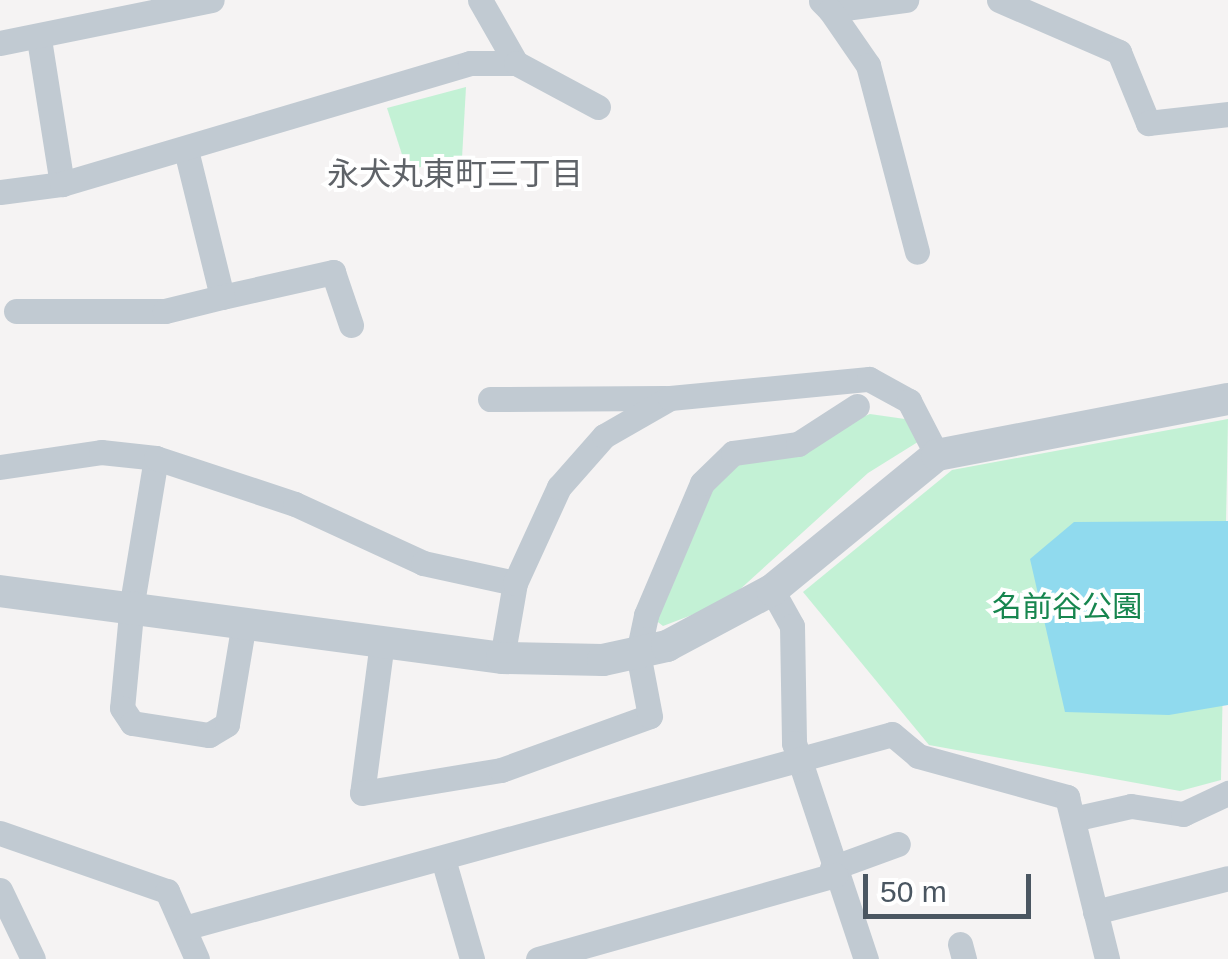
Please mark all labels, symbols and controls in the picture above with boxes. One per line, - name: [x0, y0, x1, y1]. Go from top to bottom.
- district label: 永犬丸東町三丁目: [327, 155, 583, 193]
- park label: 名前谷公園: [992, 589, 1142, 625]
- scale bar: [868, 854, 1036, 916]
- text: 50 m: [880, 875, 947, 908]

